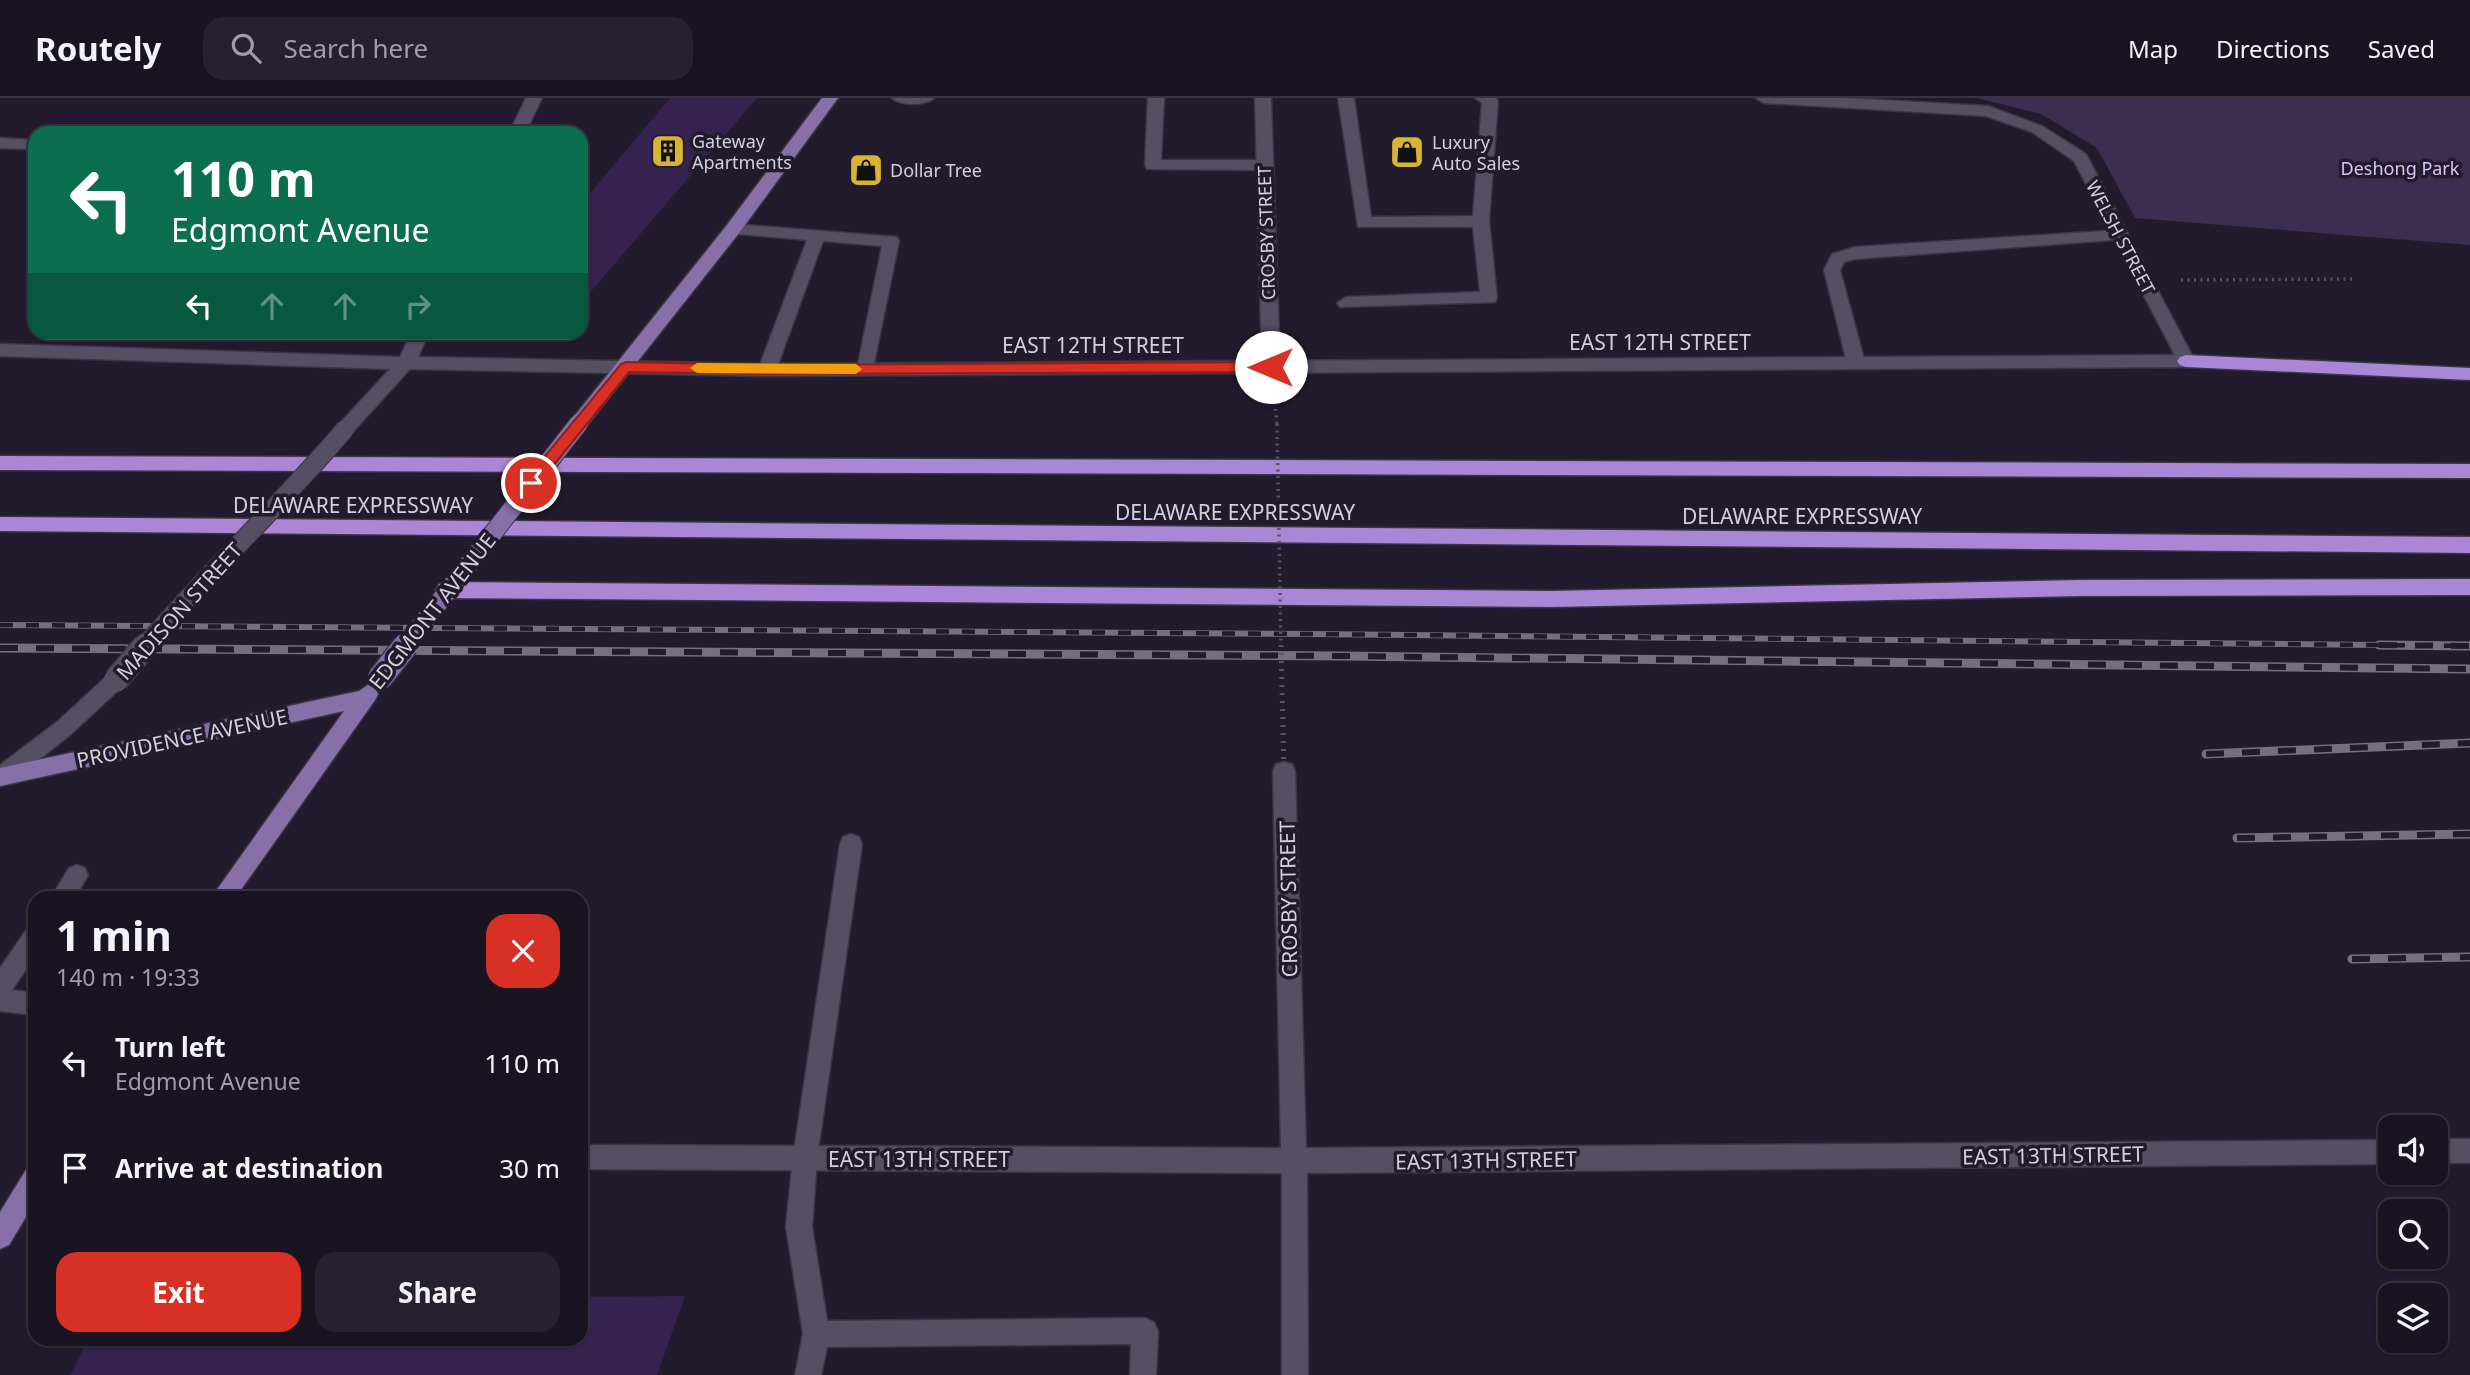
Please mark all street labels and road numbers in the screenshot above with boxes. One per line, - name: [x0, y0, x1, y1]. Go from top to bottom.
- street label: CROSBY STREET: [1252, 166, 1280, 300]
- street label: WELSH STREET: [2081, 176, 2161, 298]
- street label: EAST 12TH STREET: [1569, 328, 1751, 356]
- street label: EAST 12TH STREET: [1002, 331, 1184, 359]
- street label: DELAWARE EXPRESSWAY: [233, 491, 473, 519]
- street label: DELAWARE EXPRESSWAY: [1115, 498, 1355, 526]
- street label: DELAWARE EXPRESSWAY: [1682, 502, 1922, 530]
- street label: EDGMONT AVENUE: [362, 527, 502, 695]
- street label: MADISON STREET: [110, 536, 248, 686]
- street label: PROVIDENCE AVENUE: [74, 702, 290, 774]
- street label: CROSBY STREET: [1273, 820, 1303, 978]
- street label: EAST 13TH STREET: [1962, 1139, 2144, 1171]
- street label: EAST 13TH STREET: [1395, 1144, 1577, 1176]
- street label: EAST 13TH STREET: [828, 1145, 1010, 1173]

